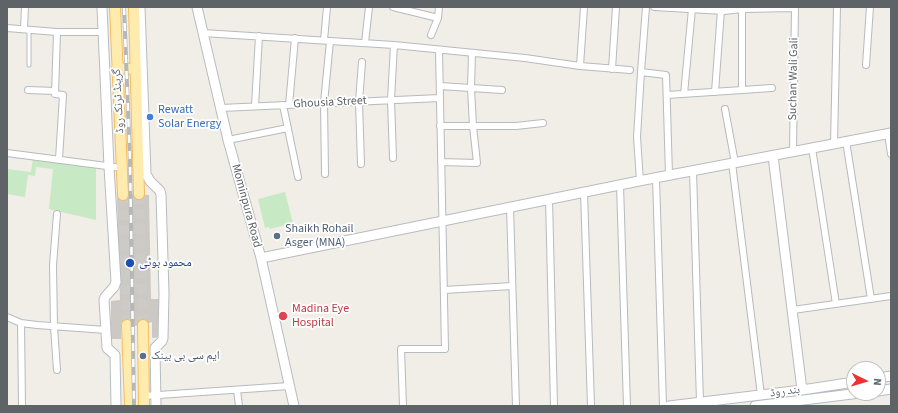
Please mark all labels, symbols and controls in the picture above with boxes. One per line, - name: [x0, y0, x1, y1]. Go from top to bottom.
- street label: Suchan Wali Gali: [786, 37, 802, 121]
- street label: گرینڈ ٹرنک روڈ: [110, 68, 128, 134]
- street label: Ghousia Street: [293, 94, 367, 112]
- place label: Rewatt Solar Energy: [158, 103, 221, 131]
- marker: Rewatt Solar Energy: [145, 112, 155, 122]
- street label: Mominpura Road: [228, 163, 264, 249]
- place label: Shaikh Rohail Asger (MNA): [285, 222, 354, 250]
- marker: Shaikh Rohail Asger (MNA): [272, 231, 282, 241]
- place label: محمود بوٹی: [139, 256, 192, 270]
- marker: محمود بوٹی: [124, 257, 136, 269]
- place label: Madina Eye Hospital: [292, 302, 349, 330]
- marker: Madina Eye Hospital: [277, 310, 289, 322]
- place label: ایم سی بی بینک: [151, 349, 220, 363]
- marker: ایم سی بی بینک: [138, 351, 148, 361]
- north arrow: [846, 361, 886, 401]
- text: N: [870, 378, 885, 386]
- street label: بند روڈ: [769, 383, 801, 401]

